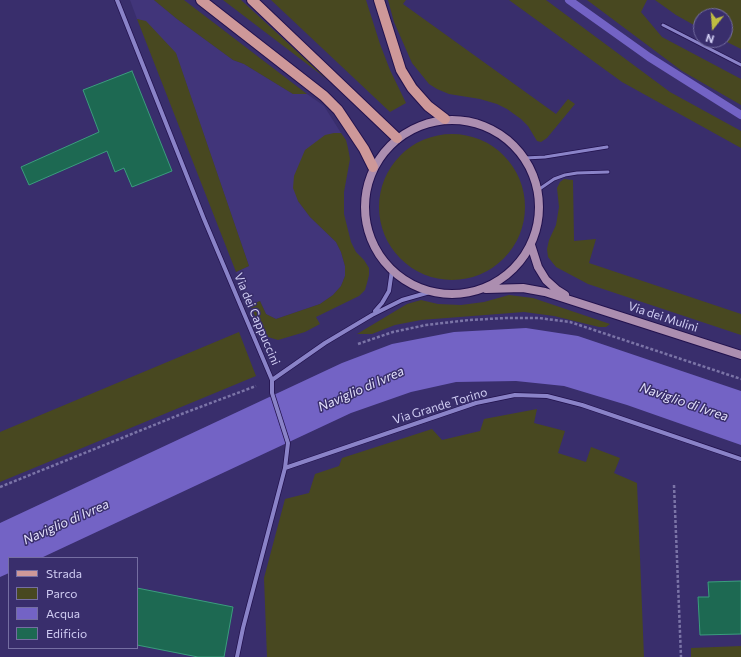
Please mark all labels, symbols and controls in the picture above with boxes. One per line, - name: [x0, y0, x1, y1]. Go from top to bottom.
- north arrow: [693, 8, 733, 48]
- text: N: [704, 32, 715, 46]
- street label: Via dei Cappuccini: [231, 271, 283, 367]
- street label: Via dei Mulini: [626, 299, 700, 335]
- water label: Naviglio di Ivrea: [316, 363, 406, 415]
- water label: Naviglio di Ivrea: [638, 380, 730, 424]
- street label: Via Grande Torino: [391, 385, 489, 427]
- water label: Naviglio di Ivrea: [21, 496, 111, 548]
- legend: [8, 557, 138, 649]
- text: Strada: [46, 566, 82, 580]
- text: Parco: [46, 586, 78, 600]
- text: Acqua: [46, 606, 80, 620]
- text: Edificio: [46, 626, 87, 640]

